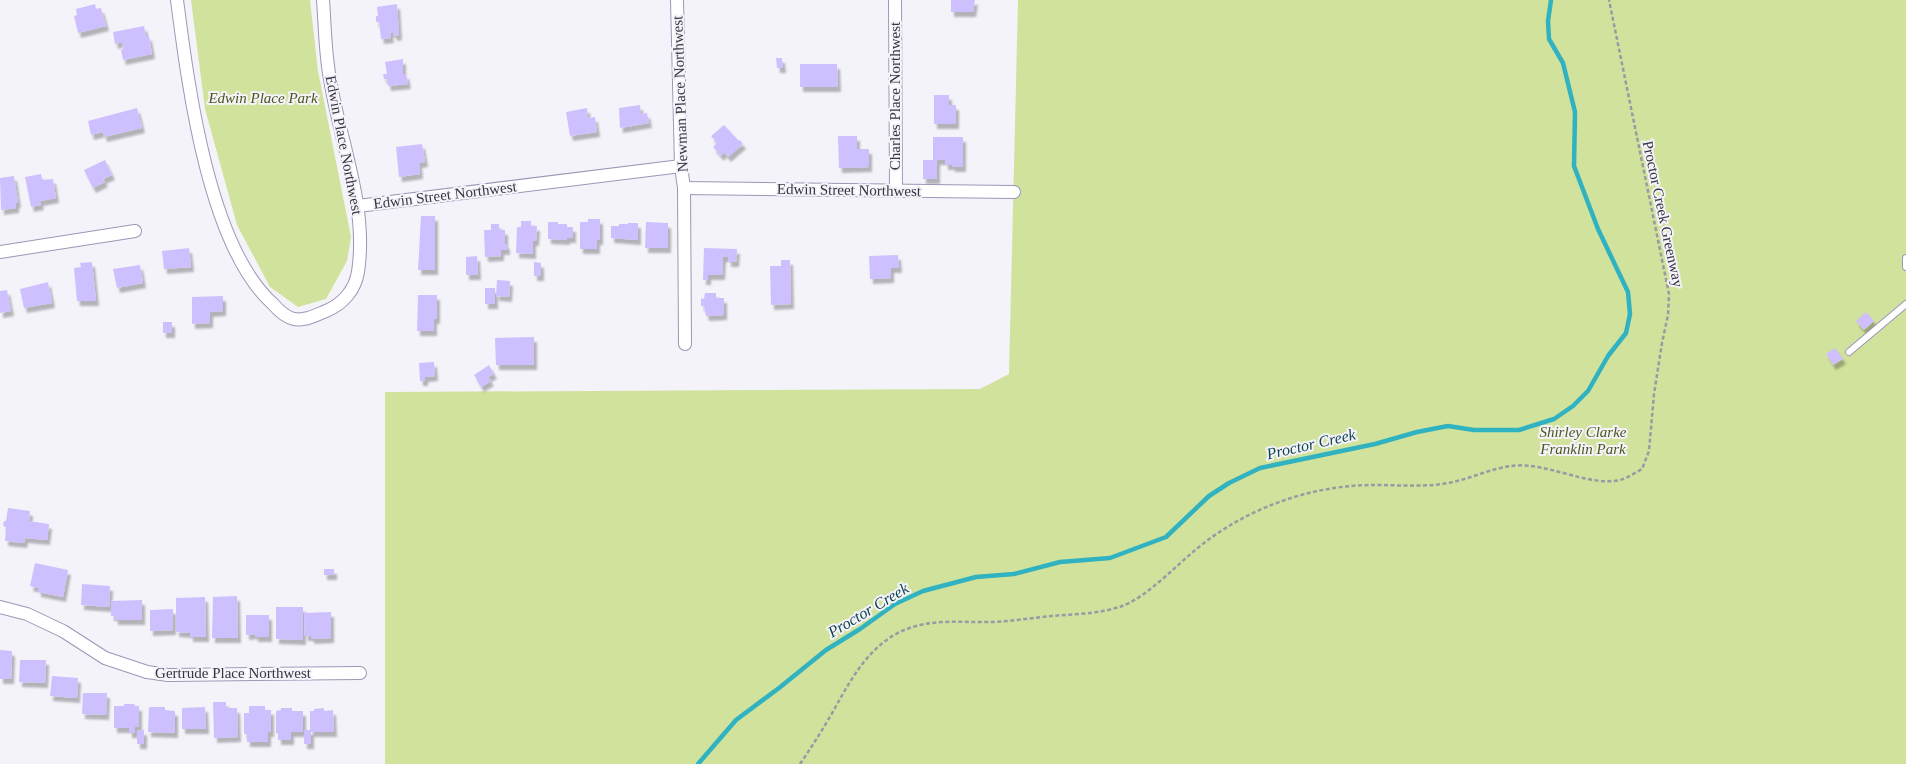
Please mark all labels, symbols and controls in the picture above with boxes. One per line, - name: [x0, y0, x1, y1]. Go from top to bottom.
- street label: Newman Place Northwest: [669, 15, 691, 173]
- street label: Charles Place Northwest: [887, 21, 903, 170]
- street label: Edwin Place Northwest: [323, 74, 366, 217]
- park label: Edwin Place Park: [207, 90, 318, 106]
- street label: Proctor Creek Greenway: [1640, 139, 1686, 289]
- street label: Edwin Street Northwest: [372, 178, 518, 212]
- street label: Edwin Street Northwest: [777, 181, 922, 199]
- park label: Shirley Clarke Franklin Park: [1539, 424, 1627, 457]
- water label: Proctor Creek: [1264, 425, 1358, 463]
- water label: Proctor Creek: [824, 579, 912, 641]
- street label: Gertrude Place Northwest: [155, 665, 312, 681]

